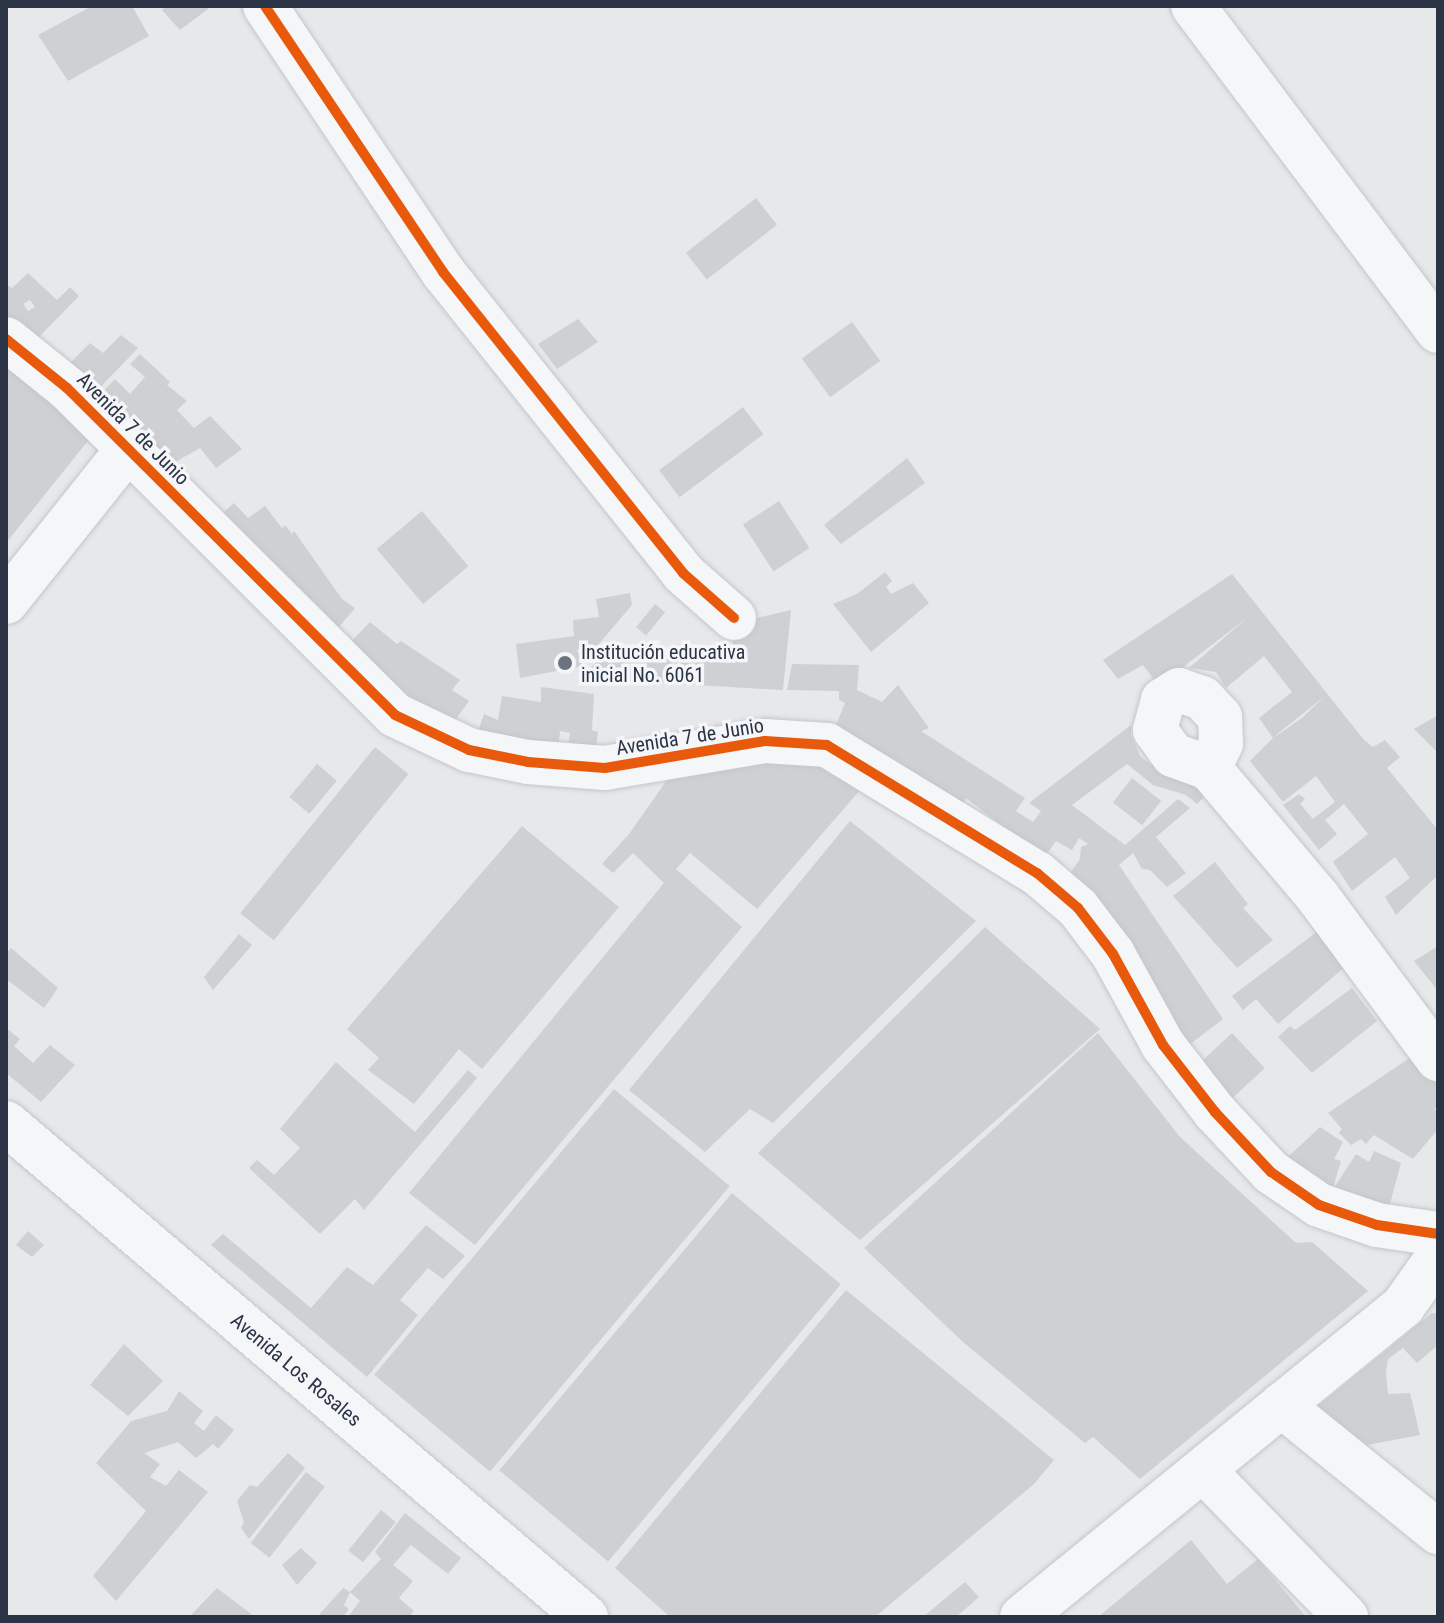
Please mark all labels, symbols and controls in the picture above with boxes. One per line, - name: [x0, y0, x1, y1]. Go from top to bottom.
- street label: Avenida 7 de Junio: [72, 368, 194, 490]
- place label: Institución educativa inicial No. 6061: [581, 640, 745, 687]
- marker: Institución educativa inicial No. 6061: [556, 654, 574, 672]
- street label: Avenida 7 de Junio: [614, 713, 766, 761]
- street label: Avenida Los Rosales: [226, 1308, 366, 1432]

